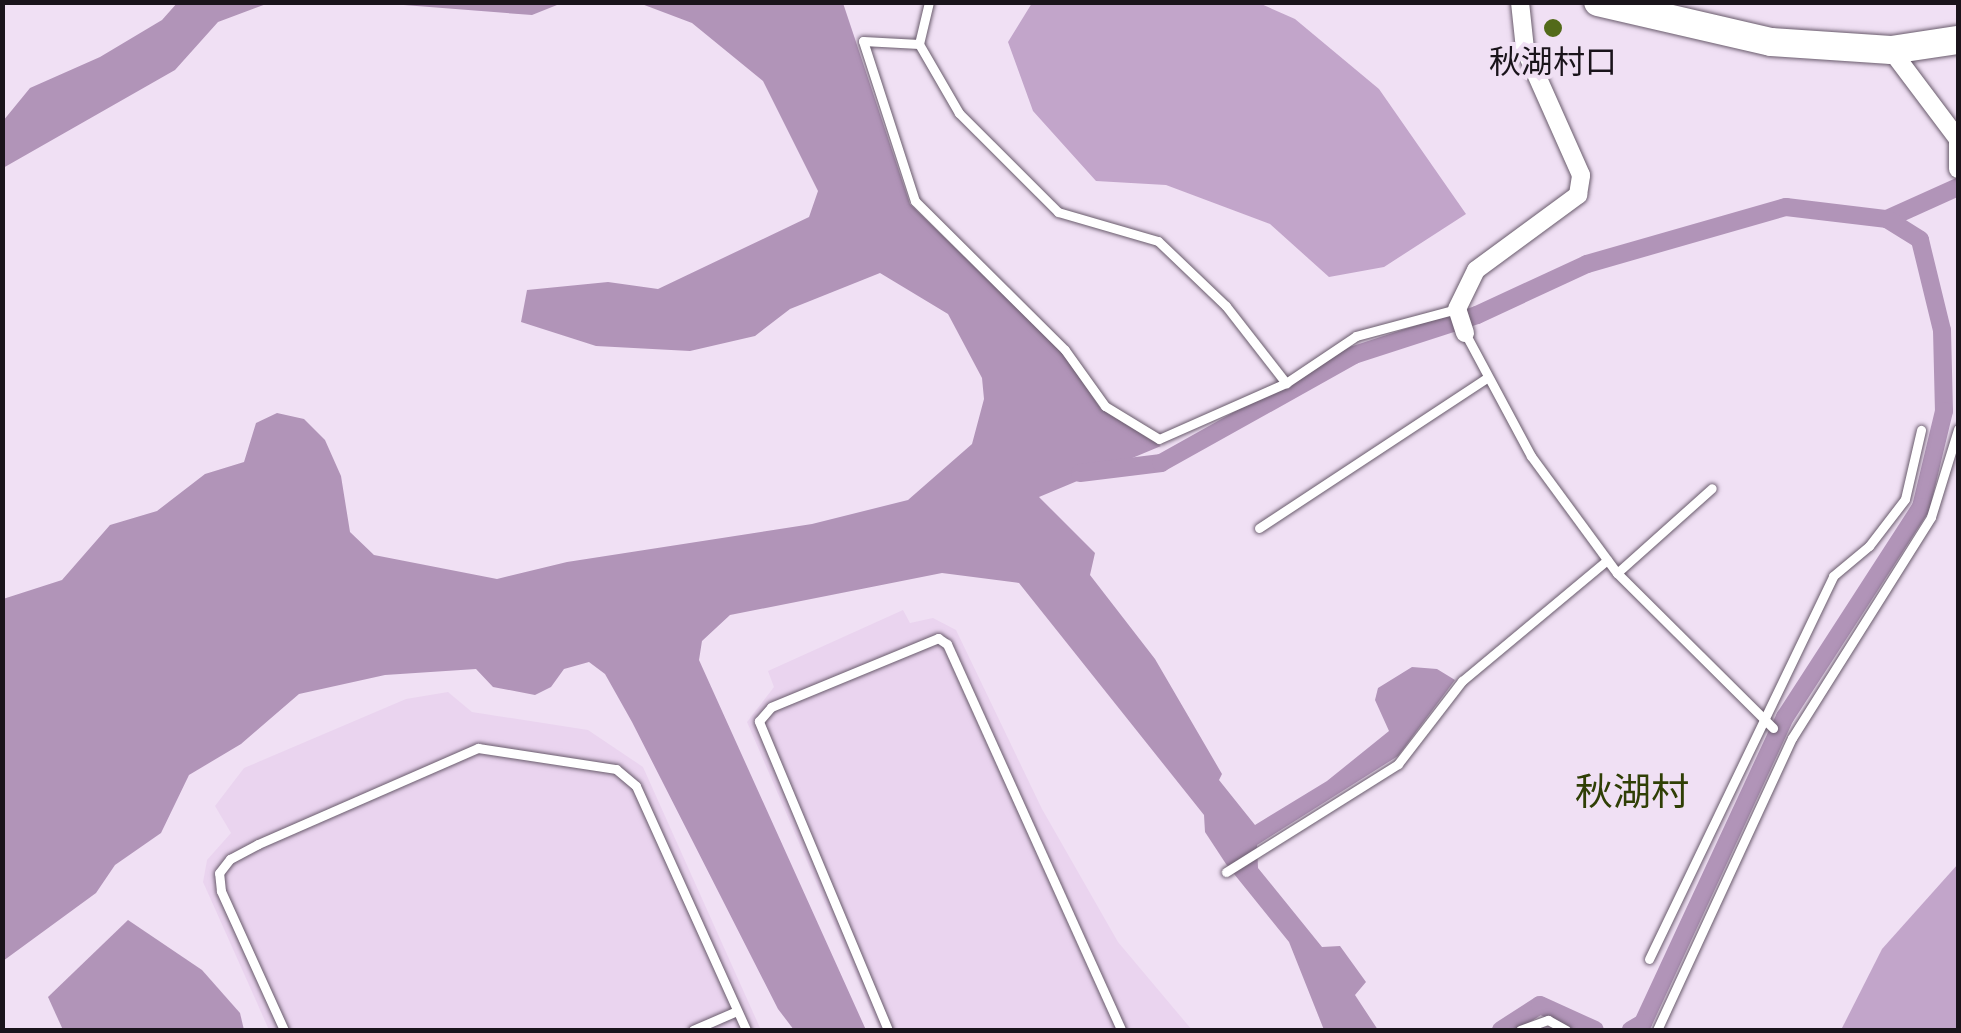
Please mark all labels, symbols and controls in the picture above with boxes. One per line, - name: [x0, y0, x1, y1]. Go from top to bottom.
- marker: 秋湖村口: [1542, 17, 1564, 39]
- place label: 秋湖村口: [1489, 44, 1617, 82]
- district label: 秋湖村: [1575, 770, 1689, 816]

